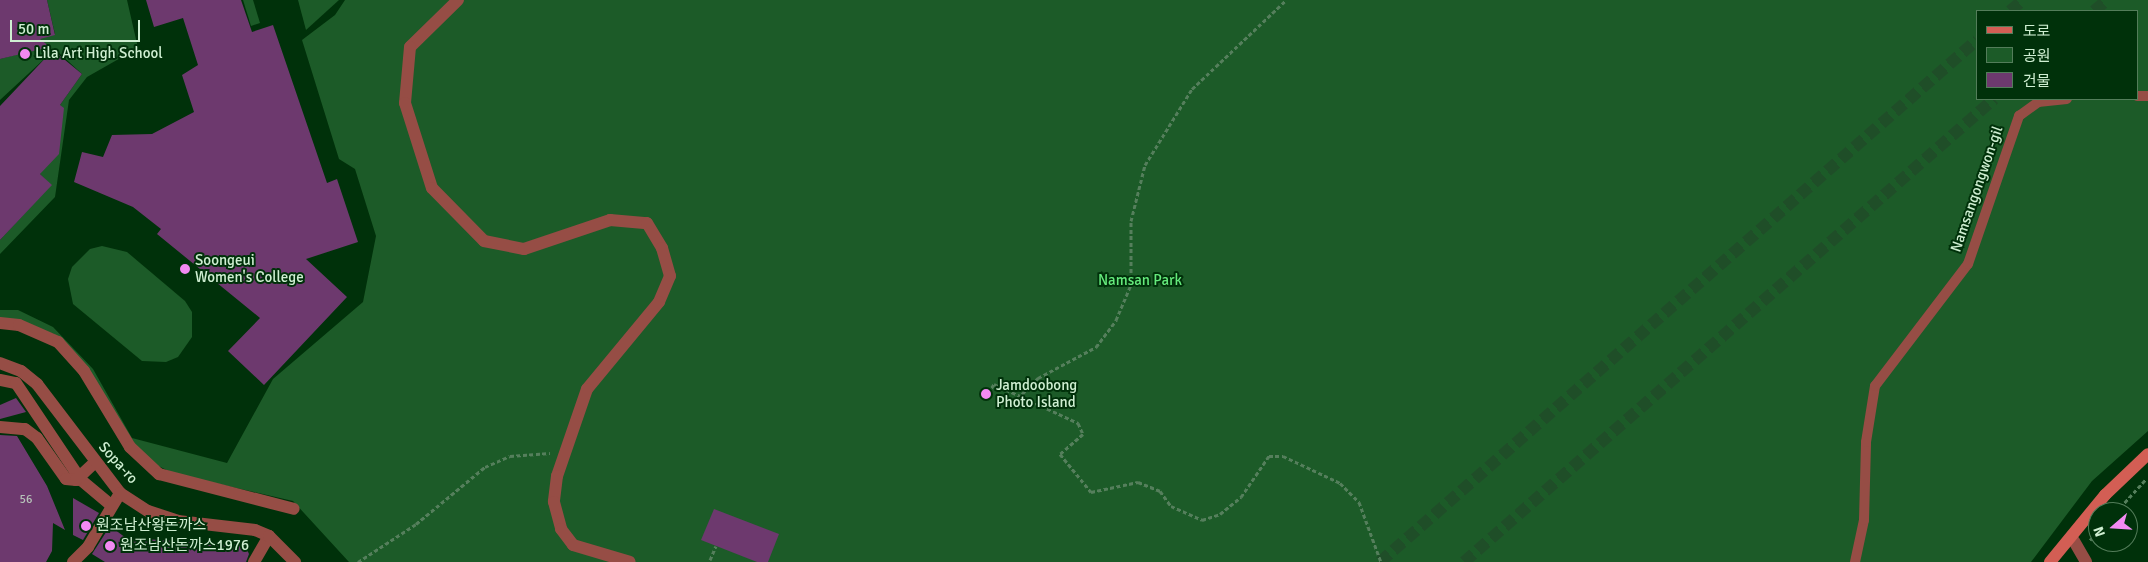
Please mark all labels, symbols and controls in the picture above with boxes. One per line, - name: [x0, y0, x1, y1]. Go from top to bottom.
- scale bar: [12, 10, 142, 42]
- legend: [1976, 10, 2138, 100]
- text: 50 m: [18, 20, 49, 38]
- text: 도로: [2023, 22, 2051, 40]
- place label: Lila Art High School: [35, 45, 163, 63]
- text: 공원: [2023, 47, 2051, 65]
- marker: Lila Art High School: [19, 48, 31, 60]
- text: 건물: [2023, 72, 2051, 90]
- street label: Namsangongwon-gil: [1947, 124, 2007, 254]
- place label: Soongeui Women's College: [195, 251, 304, 286]
- marker: Soongeui Women's College: [179, 263, 191, 275]
- park label: Namsan Park: [1098, 272, 1182, 290]
- place label: Jamdoobong Photo Island: [996, 376, 1077, 411]
- marker: Jamdoobong Photo Island: [980, 388, 992, 400]
- street label: Sopa-ro: [95, 438, 141, 488]
- house number: 56: [20, 493, 32, 507]
- north arrow: [2088, 502, 2138, 552]
- place label: 원조남산왕돈까스: [96, 517, 206, 535]
- marker: 원조남산왕돈까스: [80, 520, 92, 532]
- text: N: [2090, 524, 2109, 539]
- place label: 원조남산돈까스1976: [120, 537, 249, 555]
- marker: 원조남산돈까스1976: [104, 540, 116, 552]

